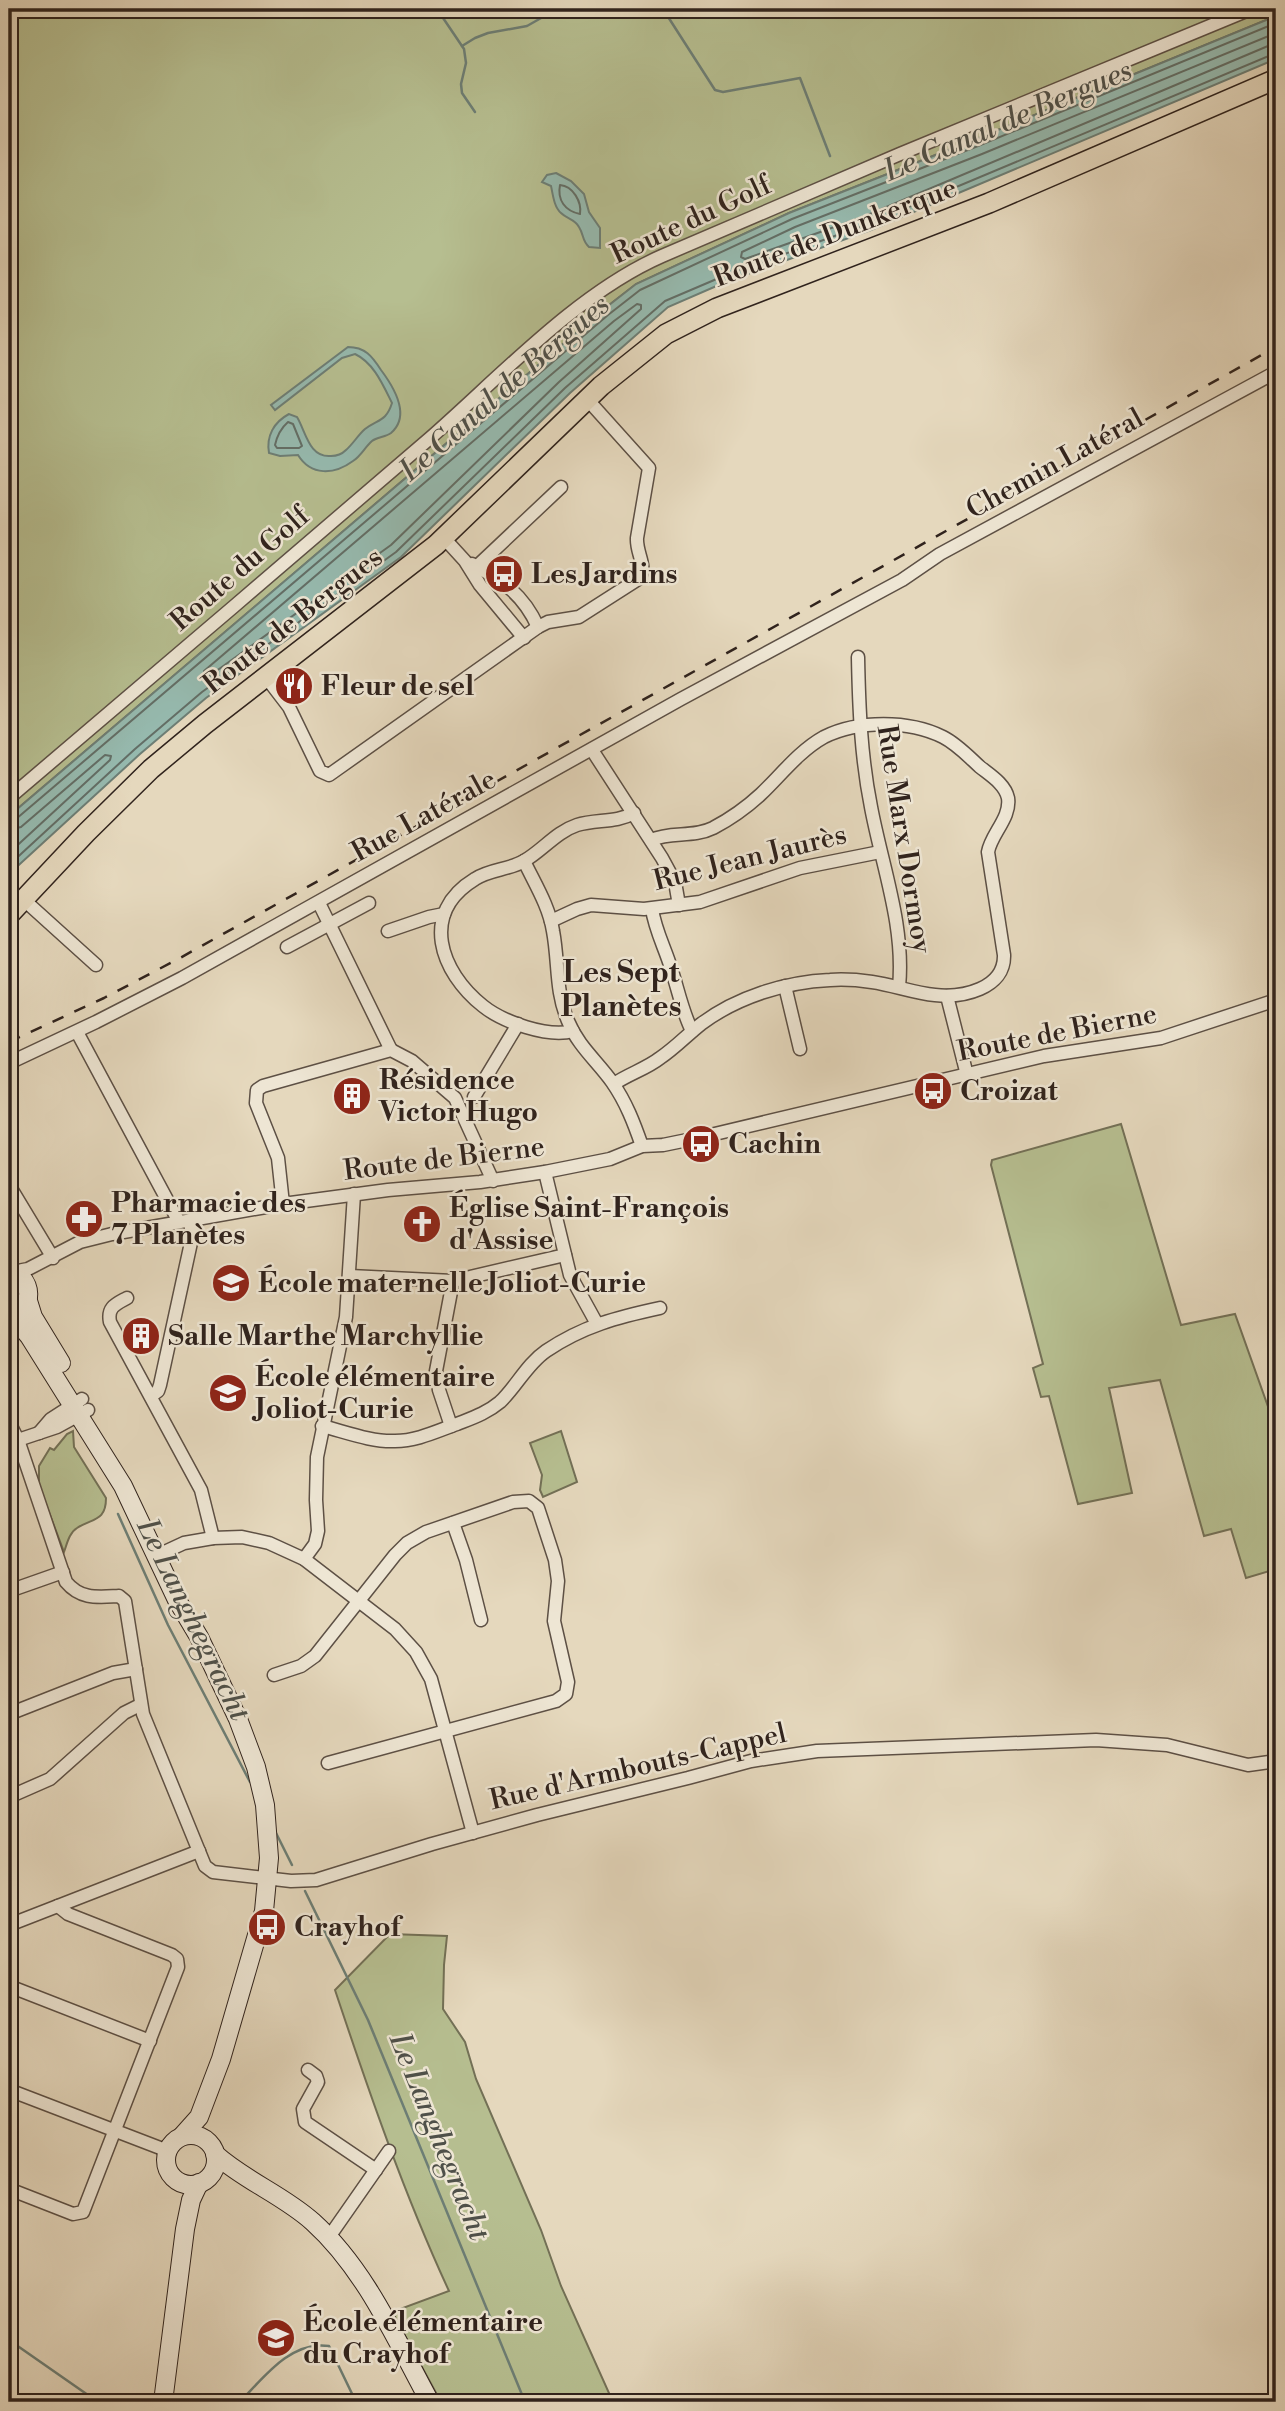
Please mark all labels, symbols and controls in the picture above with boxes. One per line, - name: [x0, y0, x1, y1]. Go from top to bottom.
- water label: Le Canal de Bergues: [877, 52, 1138, 191]
- street label: Route du Golf: [605, 167, 778, 272]
- street label: Route de Dunkerque: [708, 170, 962, 296]
- water label: Le Canal de Bergues: [391, 286, 618, 490]
- street label: Chemin Latéral: [960, 401, 1150, 527]
- street label: Route du Golf: [163, 498, 318, 639]
- street label: Route de Bergues: [196, 540, 390, 702]
- bus stop icon: Les Jardins: [483, 553, 525, 595]
- place label: Les Jardins: [531, 557, 677, 592]
- restaurant icon: Fleur de sel: [273, 665, 315, 707]
- place label: Fleur de sel: [321, 669, 474, 704]
- street label: Rue Marx Dormoy: [869, 722, 939, 956]
- street label: Rue Latérale: [345, 762, 503, 870]
- street label: Rue Jean Jaurès: [650, 817, 850, 899]
- district label: Les Sept Planètes: [560, 954, 682, 1026]
- street label: Route de Bierne: [954, 996, 1160, 1070]
- place label: Résidence Victor Hugo: [378, 1063, 538, 1130]
- bus stop icon: Croizat: [912, 1070, 954, 1112]
- place label: Croizat: [960, 1074, 1059, 1109]
- building icon: Résidence Victor Hugo: [331, 1075, 373, 1117]
- bus stop icon: Cachin: [680, 1123, 722, 1165]
- place label: Cachin: [728, 1127, 821, 1162]
- street label: Route de Bierne: [341, 1129, 547, 1189]
- place label: Pharmacie des 7 Planètes: [111, 1186, 306, 1253]
- place label: Église Saint-François d'Assise: [449, 1189, 729, 1258]
- pharmacy icon: Pharmacie des 7 Planètes: [63, 1198, 105, 1240]
- church icon: Église Saint-François d'Assise: [401, 1203, 443, 1245]
- school or university icon: École maternelle Joliot-Curie: [210, 1262, 252, 1304]
- place label: École maternelle Joliot-Curie: [258, 1264, 646, 1301]
- building icon: Salle Marthe Marchyllie: [120, 1315, 162, 1357]
- place label: Salle Marthe Marchyllie: [168, 1319, 484, 1354]
- place label: École élémentaire Joliot-Curie: [251, 1358, 495, 1427]
- school or university icon: École élémentaire Joliot-Curie: [207, 1372, 249, 1414]
- water label: Le Langhegracht: [127, 1512, 259, 1728]
- street label: Rue d'Armbouts-Cappel: [486, 1716, 790, 1818]
- bus stop icon: Crayhof: [246, 1906, 288, 1948]
- place label: Crayhof: [294, 1910, 404, 1945]
- water label: Le Langhegracht: [380, 2027, 498, 2247]
- place label: École élémentaire du Crayhof: [303, 2303, 543, 2372]
- school or university icon: École élémentaire du Crayhof: [255, 2317, 297, 2359]

